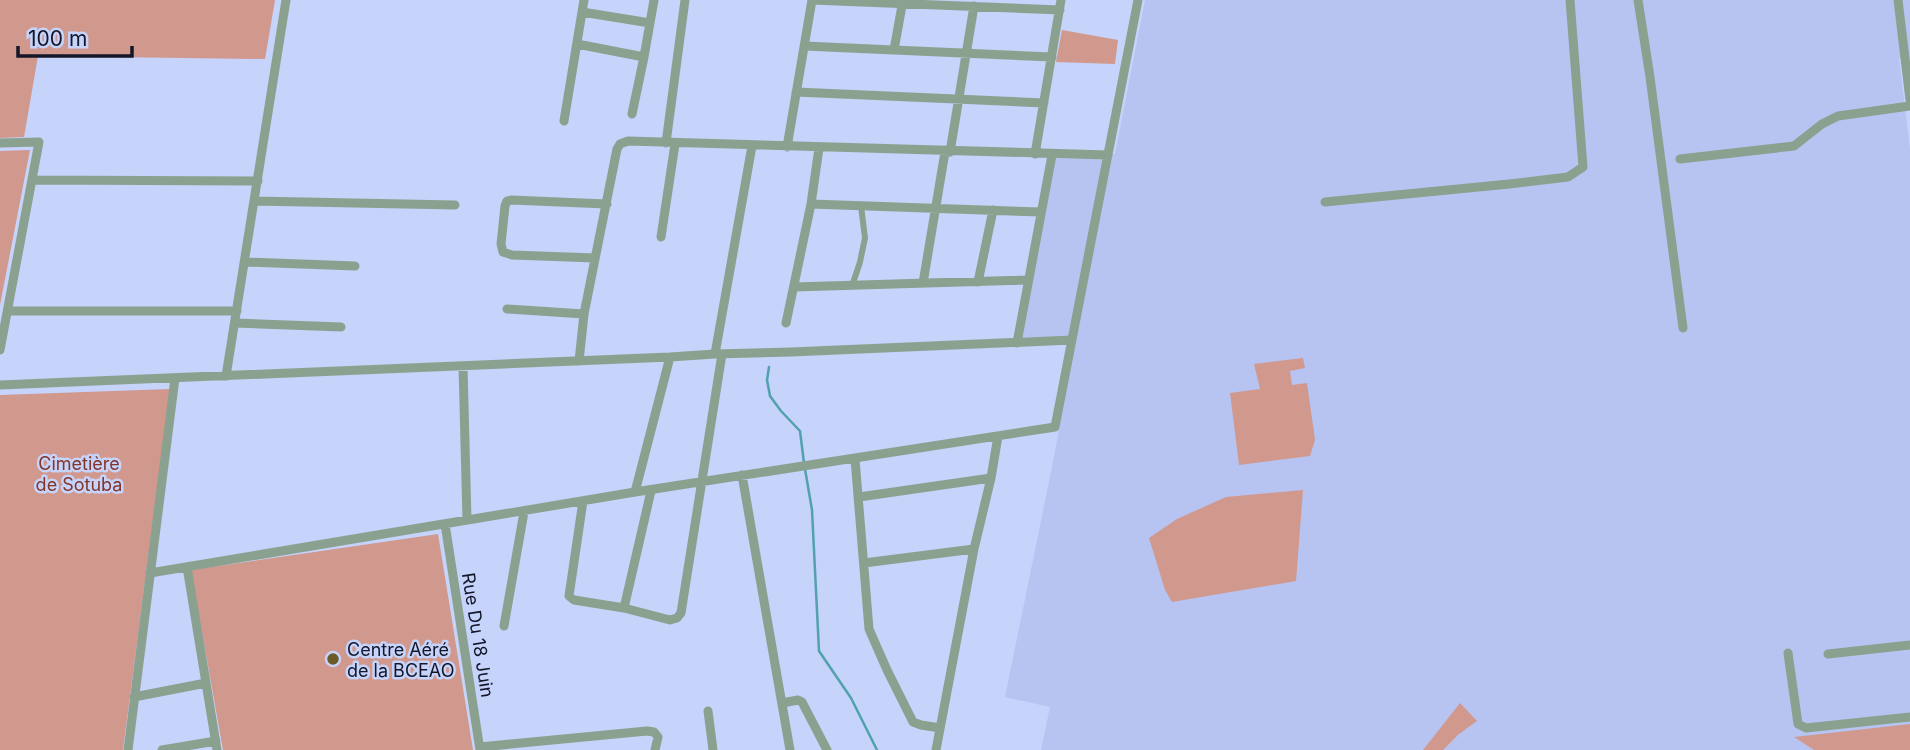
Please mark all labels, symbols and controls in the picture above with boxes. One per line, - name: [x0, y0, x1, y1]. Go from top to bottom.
- scale bar: [18, 14, 131, 58]
- text: 100 m: [28, 26, 87, 51]
- park label: Cimetière de Sotuba: [36, 453, 122, 495]
- street label: Rue Du 18 Juin: [458, 571, 498, 699]
- place label: Centre Aéré de la BCEAO: [347, 639, 454, 681]
- marker: Centre Aéré de la BCEAO: [325, 651, 341, 667]

